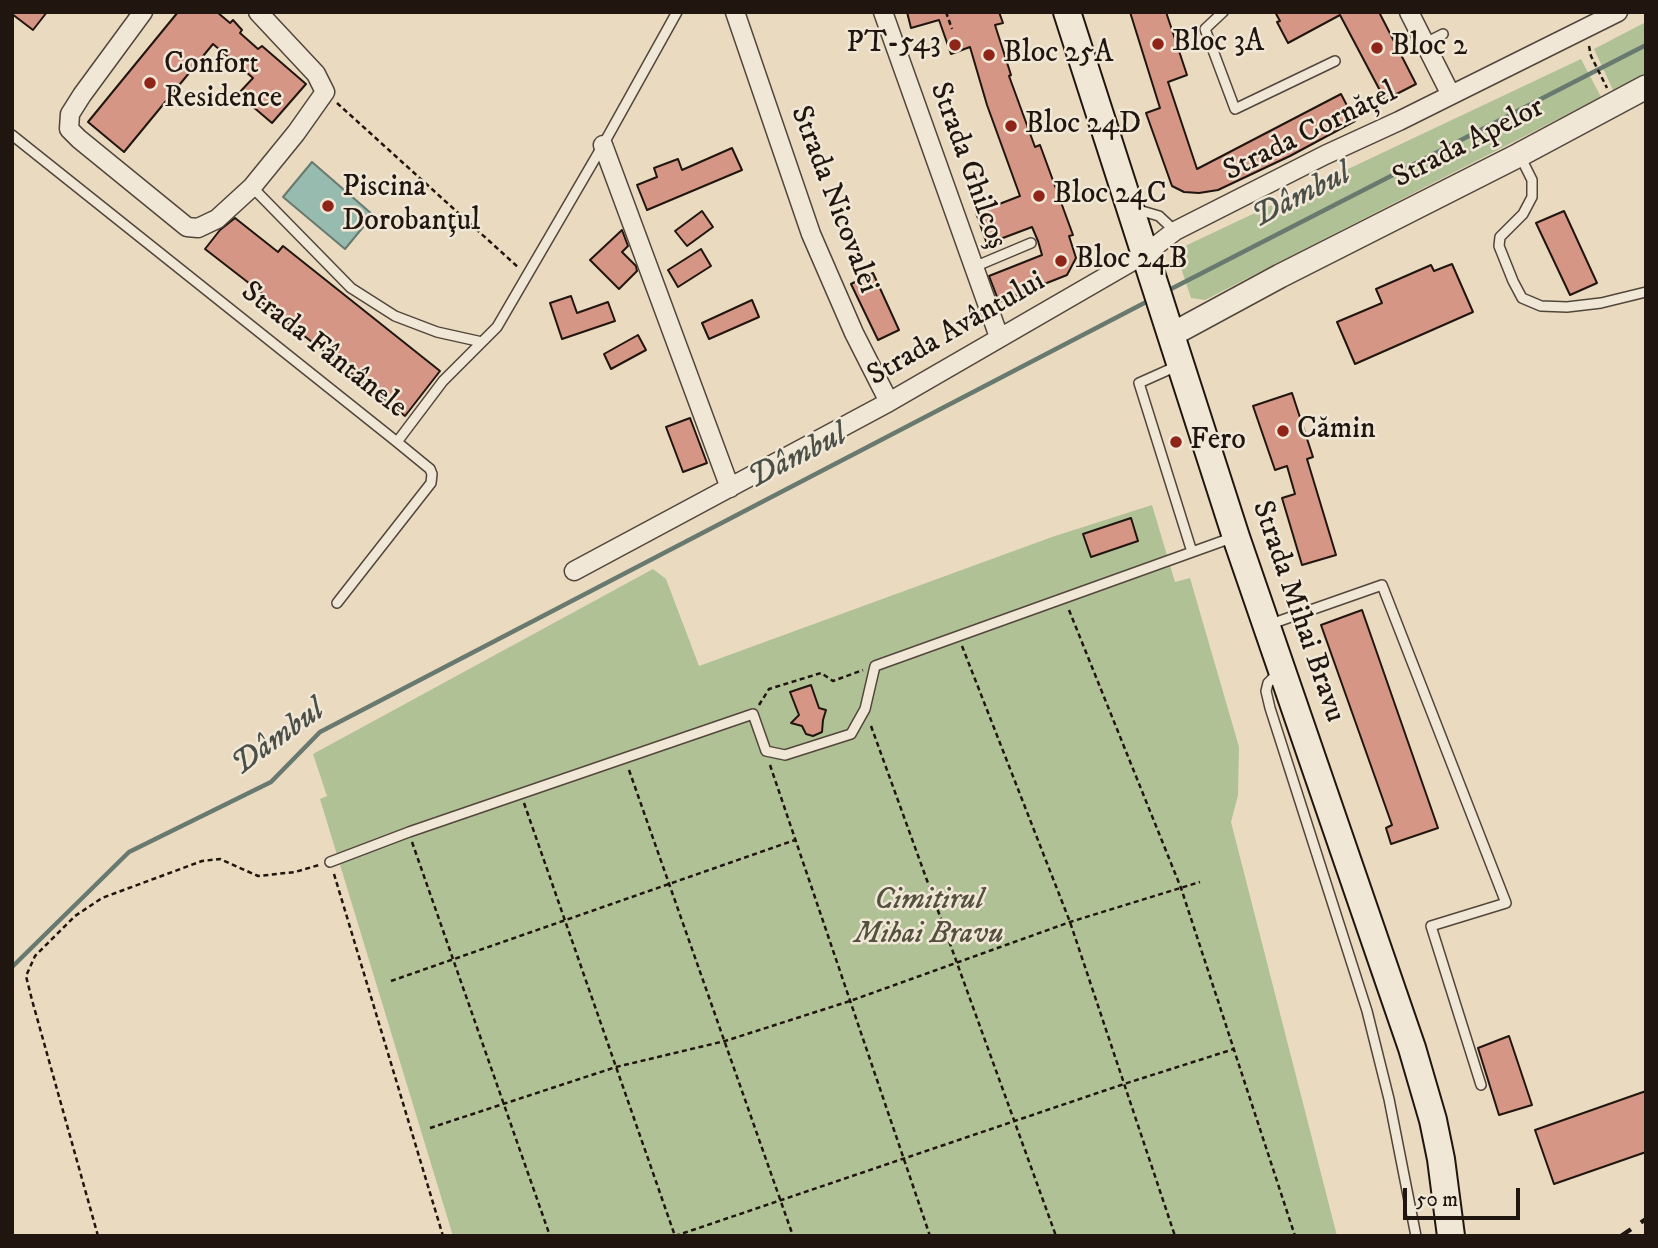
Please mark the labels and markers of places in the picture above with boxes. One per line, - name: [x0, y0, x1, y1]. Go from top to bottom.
- place label: Bloc 3A: [1172, 26, 1264, 62]
- place label: PT-543: [846, 27, 941, 63]
- place label: Bloc 2: [1391, 30, 1467, 66]
- marker: Bloc 3A: [1150, 36, 1166, 52]
- marker: PT-543: [947, 37, 963, 53]
- place label: Bloc 25A: [1003, 37, 1113, 73]
- marker: Bloc 2: [1369, 40, 1385, 56]
- marker: Bloc 25A: [981, 47, 997, 63]
- place label: Confort Residence: [164, 48, 282, 118]
- marker: Confort Residence: [142, 75, 158, 91]
- place label: Bloc 24D: [1025, 108, 1141, 144]
- marker: Bloc 24D: [1003, 118, 1019, 134]
- place label: Piscina Dorobanțul: [342, 171, 480, 242]
- place label: Bloc 24C: [1053, 178, 1167, 214]
- marker: Bloc 24C: [1031, 188, 1047, 204]
- marker: Piscina Dorobanțul: [320, 198, 336, 214]
- place label: Bloc 24B: [1075, 243, 1188, 279]
- marker: Bloc 24B: [1053, 253, 1069, 269]
- place label: Cămin: [1297, 413, 1376, 449]
- marker: Cămin: [1275, 423, 1291, 439]
- place label: Fero: [1190, 424, 1246, 460]
- marker: Fero: [1168, 434, 1184, 450]

